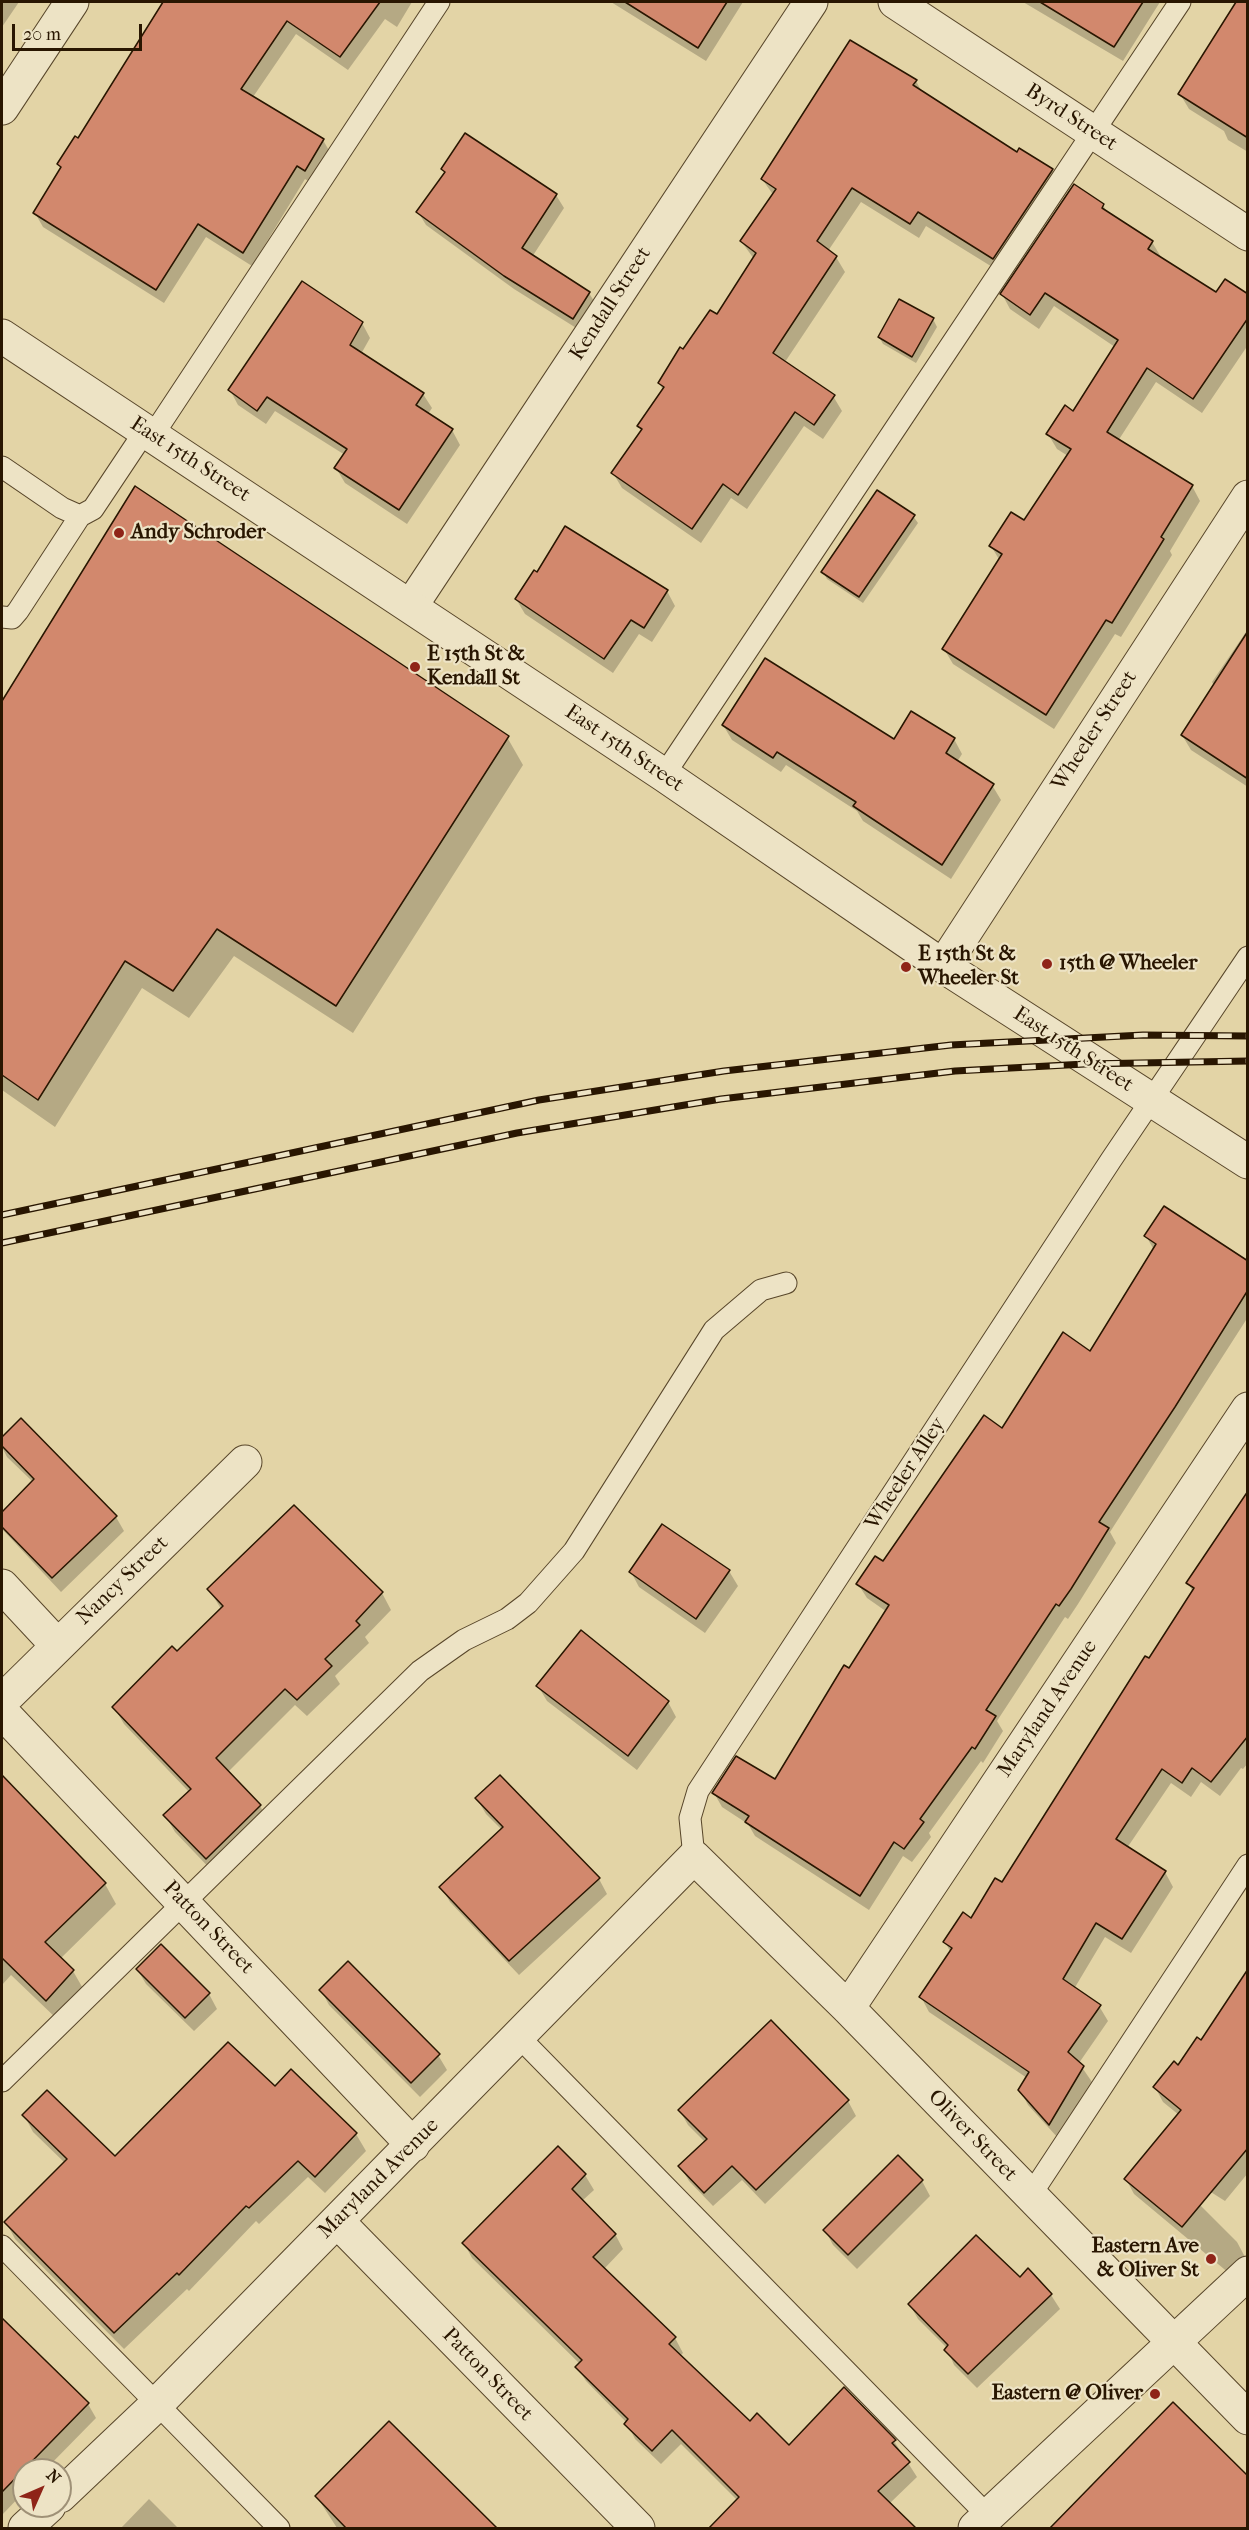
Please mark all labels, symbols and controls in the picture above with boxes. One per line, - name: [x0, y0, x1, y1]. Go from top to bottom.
- scale bar: [15, 12, 146, 50]
- text: 20 m: [23, 24, 61, 45]
- street label: Byrd Street: [1020, 79, 1122, 157]
- street label: Kendall Street: [565, 243, 657, 365]
- street label: East 15th Street: [125, 412, 255, 508]
- place label: Andy Schroder: [131, 520, 266, 546]
- marker: Andy Schroder: [112, 526, 126, 540]
- place label: E 15th St & Kendall St: [427, 642, 525, 692]
- marker: E 15th St & Kendall St: [408, 660, 422, 674]
- street label: Wheeler Street: [1047, 666, 1143, 796]
- street label: East 15th Street: [560, 700, 688, 798]
- place label: E 15th St & Wheeler St: [918, 942, 1019, 992]
- place label: 15th @ Wheeler: [1059, 951, 1197, 977]
- marker: 15th @ Wheeler: [1040, 957, 1054, 971]
- marker: E 15th St & Wheeler St: [899, 960, 913, 974]
- street label: East 15th Street: [1008, 1002, 1138, 1098]
- street label: Wheeler Alley: [860, 1413, 952, 1535]
- street label: Nancy Street: [72, 1531, 174, 1631]
- street label: Maryland Avenue: [993, 1636, 1103, 1782]
- street label: Patton Street: [157, 1876, 259, 1980]
- street label: Oliver Street: [922, 2085, 1022, 2187]
- street label: Maryland Avenue: [313, 2113, 445, 2245]
- place label: Eastern Ave & Oliver St: [1092, 2234, 1199, 2284]
- marker: Eastern Ave & Oliver St: [1204, 2252, 1218, 2266]
- street label: Patton Street: [436, 2323, 538, 2427]
- place label: Eastern @ Oliver: [991, 2381, 1143, 2407]
- marker: Eastern @ Oliver: [1148, 2387, 1162, 2401]
- north arrow: [12, 2458, 72, 2518]
- text: N: [43, 2465, 65, 2487]

